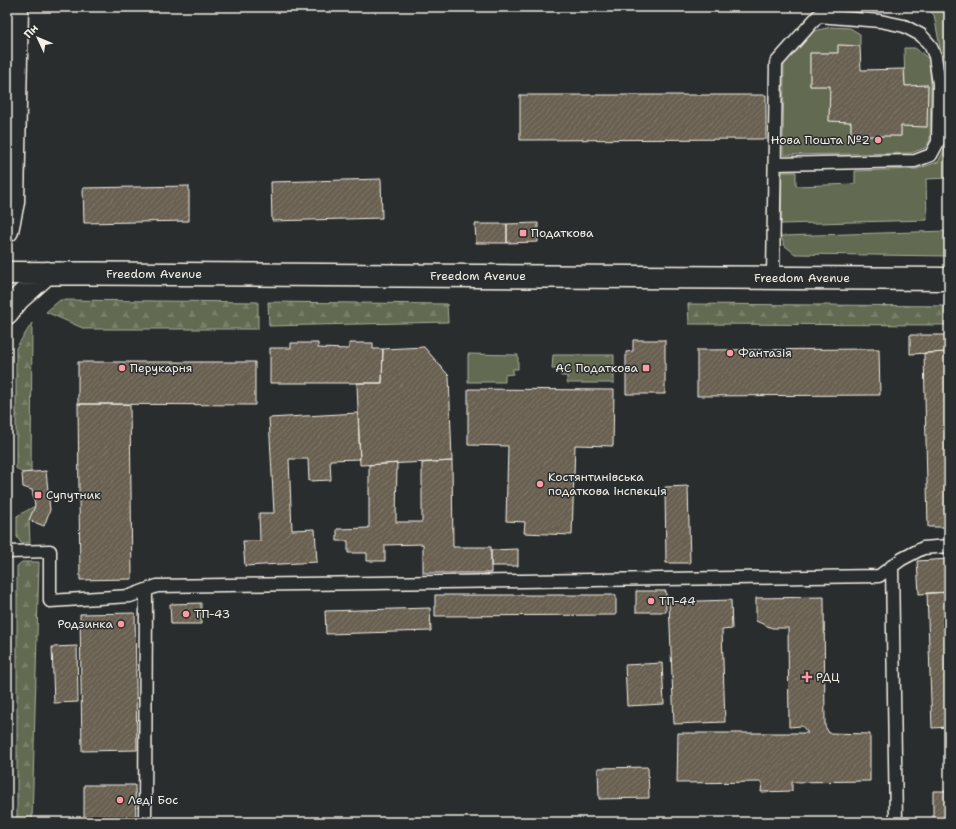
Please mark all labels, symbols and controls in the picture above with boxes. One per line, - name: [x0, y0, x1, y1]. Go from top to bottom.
- north arrow: [18, 18, 58, 58]
- text: Пн: [21, 21, 42, 42]
- place label: Нова Пошта №2: [771, 132, 870, 148]
- marker: Нова Пошта №2: [873, 135, 883, 145]
- place label: Податкова: [531, 225, 594, 241]
- marker: Податкова: [518, 228, 528, 238]
- street label: Freedom Avenue: [106, 266, 202, 282]
- street label: Freedom Avenue: [430, 268, 526, 284]
- street label: Freedom Avenue: [754, 270, 850, 286]
- place label: Фантазія: [738, 345, 792, 361]
- marker: Фантазія: [725, 348, 735, 358]
- place label: Перукарня: [130, 360, 192, 376]
- place label: АС Податкова: [555, 360, 639, 376]
- marker: Перукарня: [117, 363, 127, 373]
- marker: АС Податкова: [641, 363, 651, 373]
- place label: Костянтинівська податкова інспекція: [548, 469, 667, 499]
- marker: Костянтинівська податкова інспекція: [535, 479, 545, 489]
- place label: Супутник: [46, 487, 101, 503]
- marker: Супутник: [33, 490, 43, 500]
- place label: ТП-44: [659, 593, 696, 609]
- marker: ТП-44: [646, 596, 656, 606]
- place label: ТП-43: [194, 606, 230, 622]
- marker: ТП-43: [181, 609, 191, 619]
- place label: Родзинка: [57, 616, 114, 632]
- marker: Родзинка: [116, 619, 126, 629]
- place label: РДЦ: [816, 669, 840, 685]
- marker: РДЦ: [801, 671, 813, 683]
- place label: Леді Бос: [128, 792, 178, 808]
- marker: Леді Бос: [115, 795, 125, 805]

